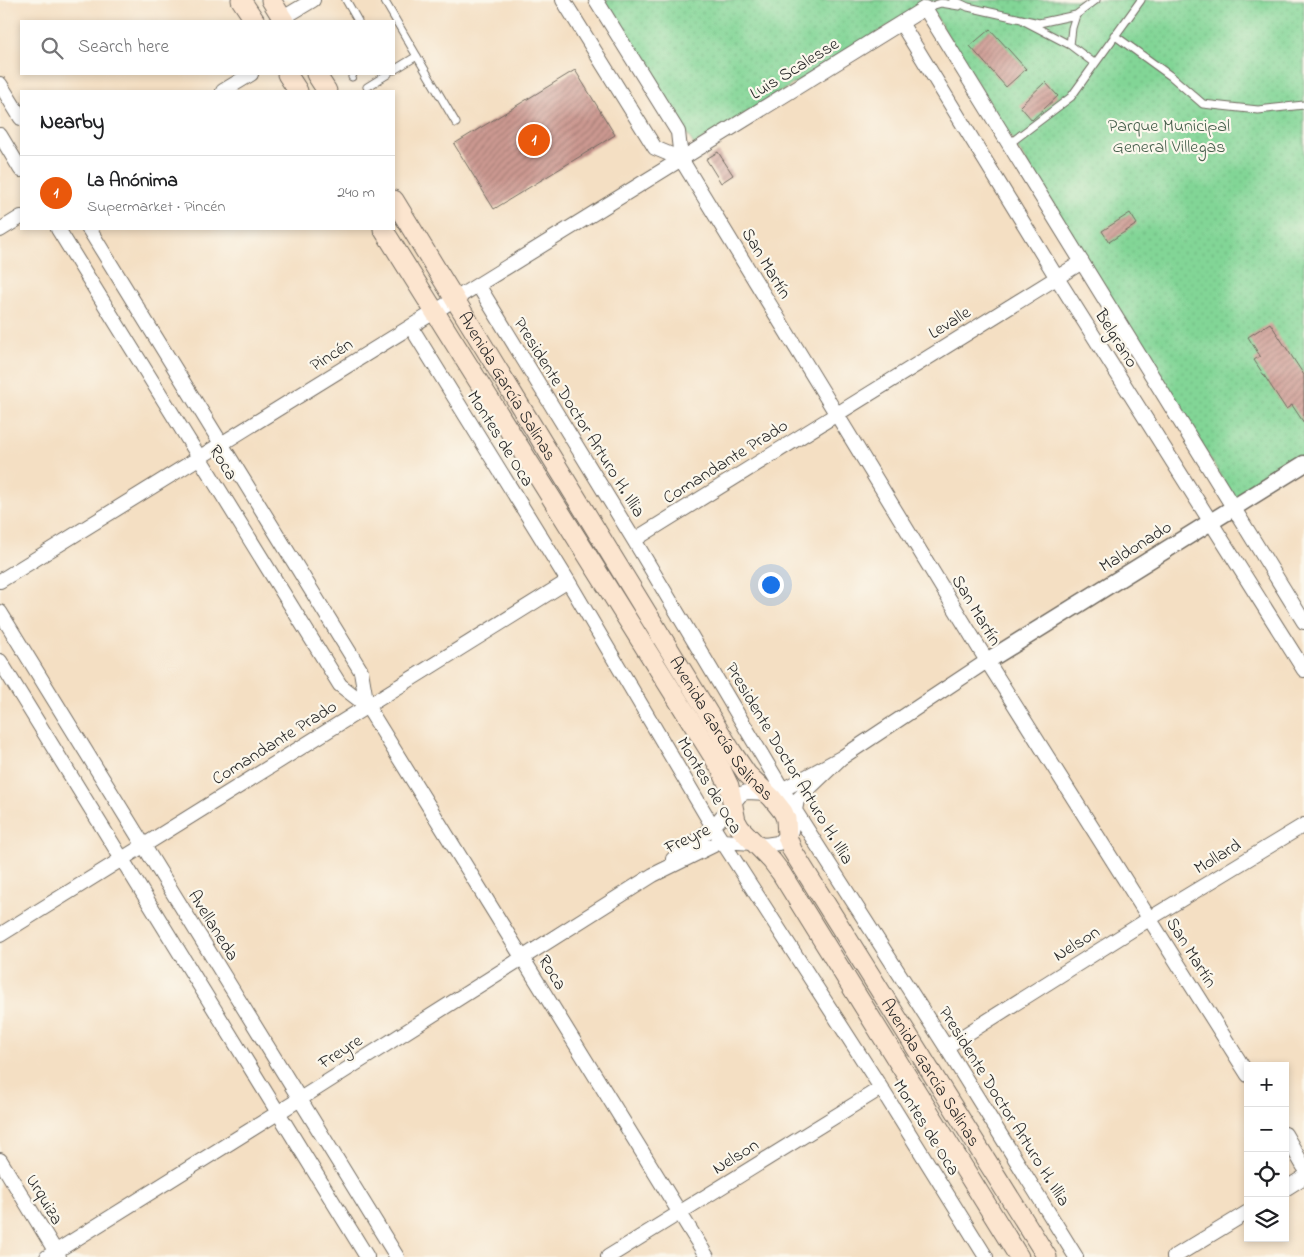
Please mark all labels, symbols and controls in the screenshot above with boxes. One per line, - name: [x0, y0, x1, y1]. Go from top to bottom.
- search box: [20, 20, 395, 75]
- street label: Luis Scalesse: [746, 32, 845, 107]
- icon: search: [38, 34, 66, 62]
- text: Search here: [78, 34, 169, 61]
- text: Nearby: [40, 108, 104, 138]
- park label: Parque Municipal General Villegas: [1108, 114, 1230, 162]
- pin: 1: [518, 121, 550, 159]
- text: La Anónima: [87, 168, 178, 195]
- text: 1: [53, 181, 59, 205]
- text: 240 m: [337, 181, 375, 205]
- text: Supermarket · Pincén: [87, 195, 225, 219]
- street label: San Martín: [734, 223, 797, 305]
- street label: Levalle: [924, 300, 977, 347]
- street label: Belgrano: [1086, 304, 1144, 374]
- street label: Avenida García Salinas: [450, 307, 562, 467]
- street label: Presidente Doctor Arturo H. Illia: [506, 313, 651, 523]
- street label: Pincén: [306, 332, 359, 379]
- street label: Montes de Oca: [459, 386, 539, 492]
- street label: Comandante Prado: [658, 414, 794, 512]
- street label: Roca: [201, 440, 243, 486]
- street label: Maldonado: [1095, 515, 1177, 580]
- street label: San Martín: [944, 570, 1007, 652]
- your location: [758, 572, 784, 598]
- street label: Avenida García Salinas: [661, 652, 779, 808]
- street label: Presidente Doctor Arturo H. Illia: [718, 658, 859, 870]
- street label: Comandante Prado: [207, 695, 343, 793]
- street label: Montes de Oca: [669, 733, 748, 840]
- street label: Freyre: [660, 818, 716, 862]
- street label: Mollard: [1189, 833, 1247, 882]
- street label: Avellaneda: [180, 886, 244, 967]
- street label: San Martín: [1158, 913, 1222, 994]
- street label: Nelson: [1049, 920, 1106, 969]
- street label: Roca: [530, 950, 572, 996]
- street label: Avenida García Salinas: [873, 994, 986, 1152]
- street label: Presidente Doctor Arturo H. Illia: [931, 1002, 1076, 1212]
- street label: Freyre: [313, 1028, 369, 1077]
- map controls: [1244, 1062, 1289, 1242]
- button: +: [1244, 1062, 1289, 1107]
- street label: Montes de Oca: [885, 1075, 965, 1181]
- button: −: [1244, 1107, 1289, 1152]
- street label: Nelson: [708, 1133, 765, 1182]
- button: locate: [1244, 1152, 1289, 1197]
- street label: Urquiza: [18, 1170, 69, 1230]
- button: layers: [1244, 1197, 1289, 1242]

